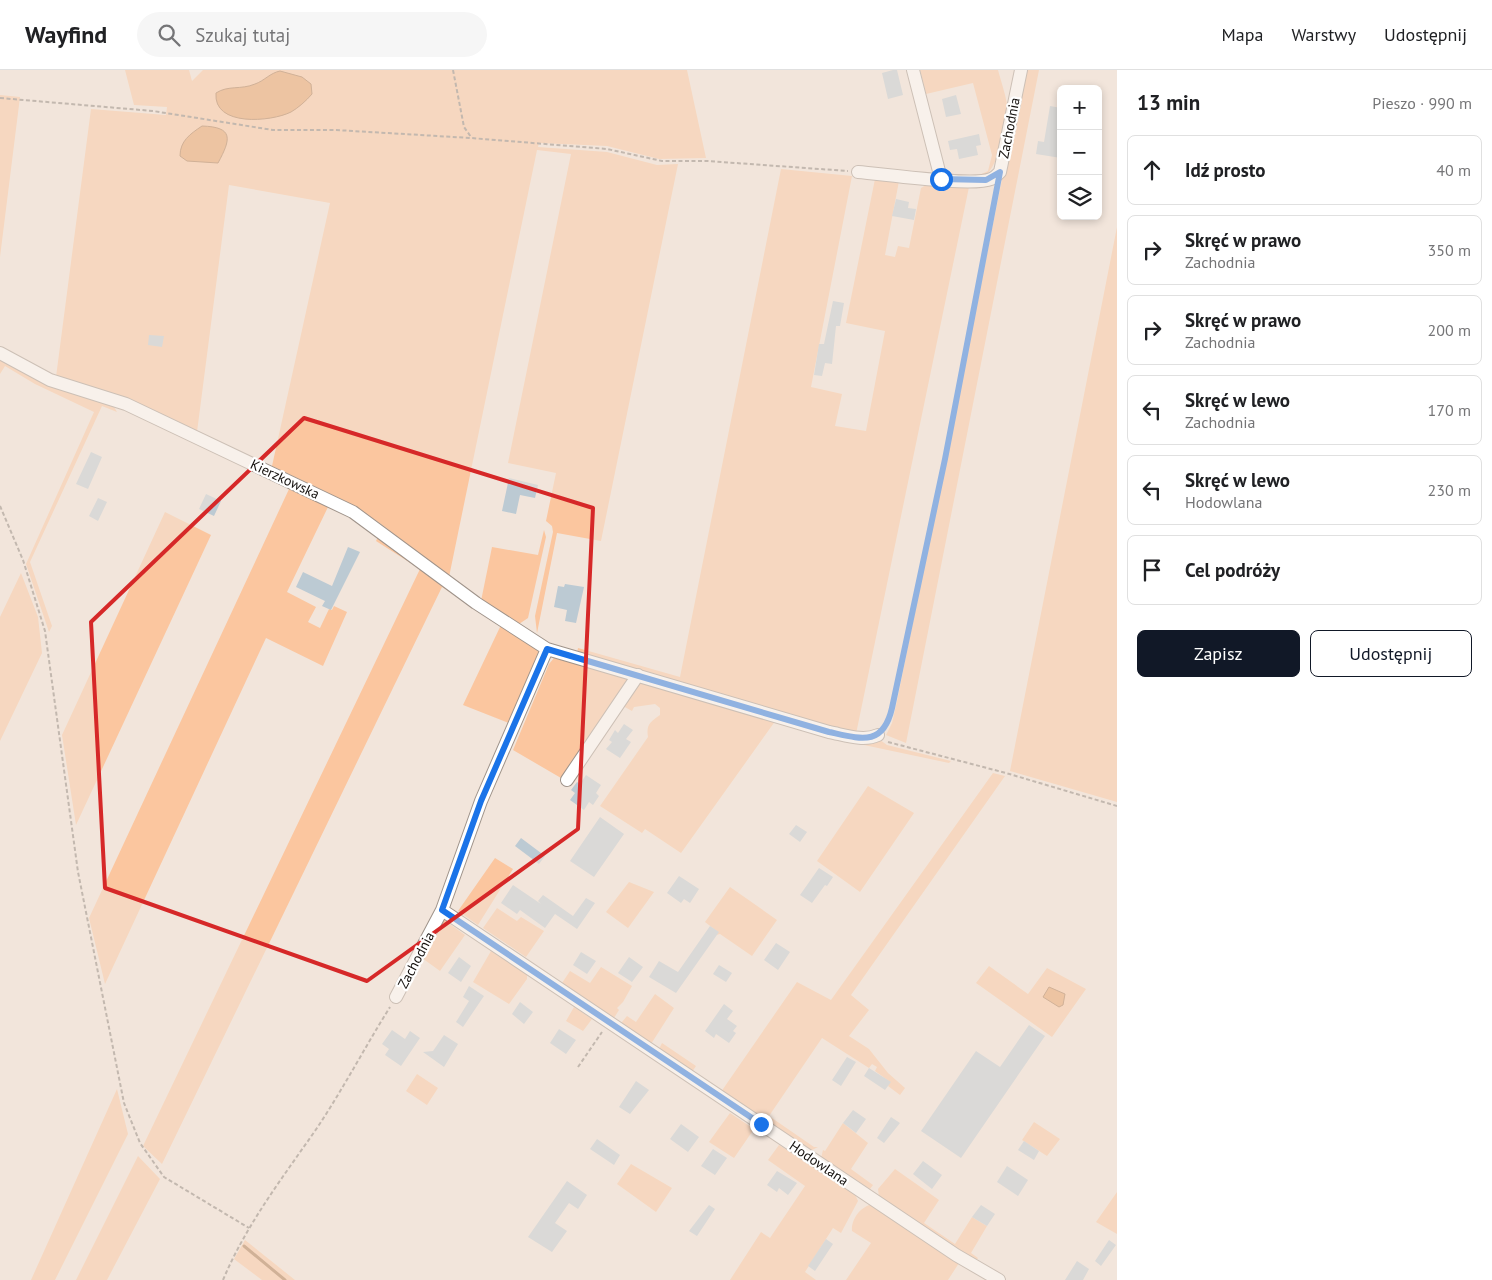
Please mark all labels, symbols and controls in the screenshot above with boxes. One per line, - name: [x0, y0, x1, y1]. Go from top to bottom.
- search box: [137, 12, 487, 57]
- text: Wayfind: [25, 19, 107, 50]
- icon: search: [155, 21, 183, 49]
- text: Szukaj tutaj: [195, 23, 290, 47]
- text: Mapa: [1222, 23, 1263, 46]
- text: Warstwy: [1291, 23, 1356, 46]
- text: Udostępnij: [1384, 23, 1467, 46]
- map controls: [1057, 85, 1102, 220]
- button: +: [1057, 85, 1102, 130]
- text: 13 min: [1137, 89, 1200, 116]
- text: Pieszo · 990 m: [1372, 93, 1472, 113]
- street label: Zachodnia: [994, 96, 1024, 160]
- button: −: [1057, 130, 1102, 175]
- icon: ahead: [1138, 156, 1166, 184]
- text: Idź prosto: [1185, 158, 1265, 182]
- text: 40 m: [1436, 160, 1471, 180]
- route start: [930, 168, 953, 191]
- button: layers: [1057, 175, 1102, 220]
- text: Skręć w prawo: [1185, 228, 1301, 252]
- icon: right: [1138, 236, 1166, 264]
- text: 350 m: [1428, 240, 1471, 260]
- text: Zachodnia: [1185, 252, 1255, 272]
- text: Skręć w prawo: [1185, 308, 1301, 332]
- icon: right: [1138, 316, 1166, 344]
- text: 200 m: [1428, 320, 1471, 340]
- text: Zachodnia: [1185, 332, 1255, 352]
- text: Skręć w lewo: [1185, 388, 1290, 412]
- icon: left: [1138, 396, 1166, 424]
- text: 170 m: [1428, 400, 1471, 420]
- text: Zachodnia: [1185, 412, 1255, 432]
- street label: Kierzkowska: [248, 455, 322, 503]
- text: Skręć w lewo: [1185, 468, 1290, 492]
- icon: left: [1138, 476, 1166, 504]
- text: 230 m: [1428, 480, 1471, 500]
- text: Hodowlana: [1185, 492, 1262, 512]
- icon: arrive: [1138, 556, 1166, 584]
- text: Cel podróży: [1185, 558, 1280, 582]
- button: Zapisz: [1137, 630, 1300, 677]
- button: Udostępnij: [1310, 630, 1472, 677]
- street label: Zachodnia: [394, 929, 438, 991]
- route end: [750, 1113, 773, 1136]
- street label: Hodowlana: [786, 1137, 852, 1189]

